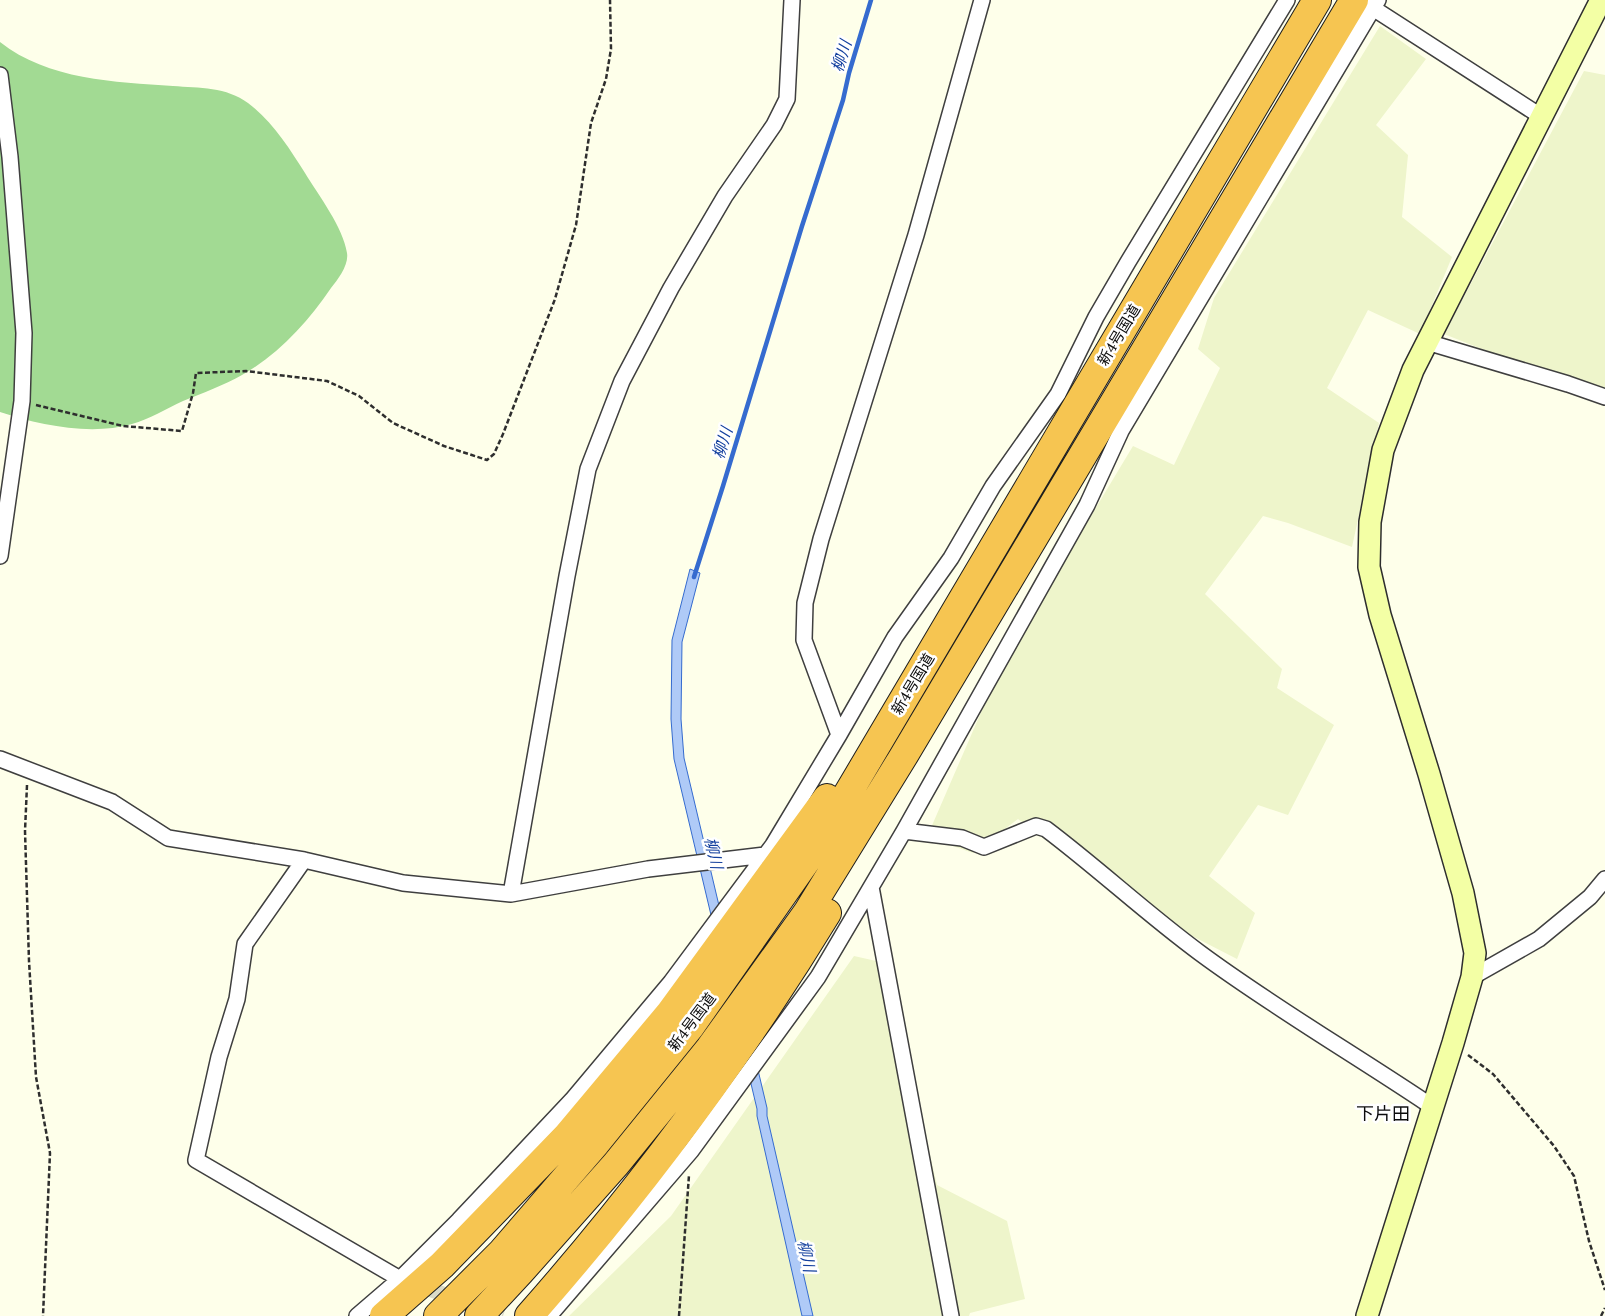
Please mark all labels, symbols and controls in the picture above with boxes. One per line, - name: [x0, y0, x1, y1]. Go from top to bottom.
- water label: 柳川: [826, 36, 857, 75]
- street label: 新4号国道: [1092, 300, 1144, 369]
- water label: 柳川: [707, 423, 738, 462]
- street label: 新4号国道: [886, 649, 938, 718]
- water label: 柳川: [700, 835, 729, 873]
- street label: 新4号国道: [663, 988, 720, 1055]
- district label: 下片田: [1356, 1101, 1410, 1125]
- water label: 柳川: [793, 1238, 822, 1276]

